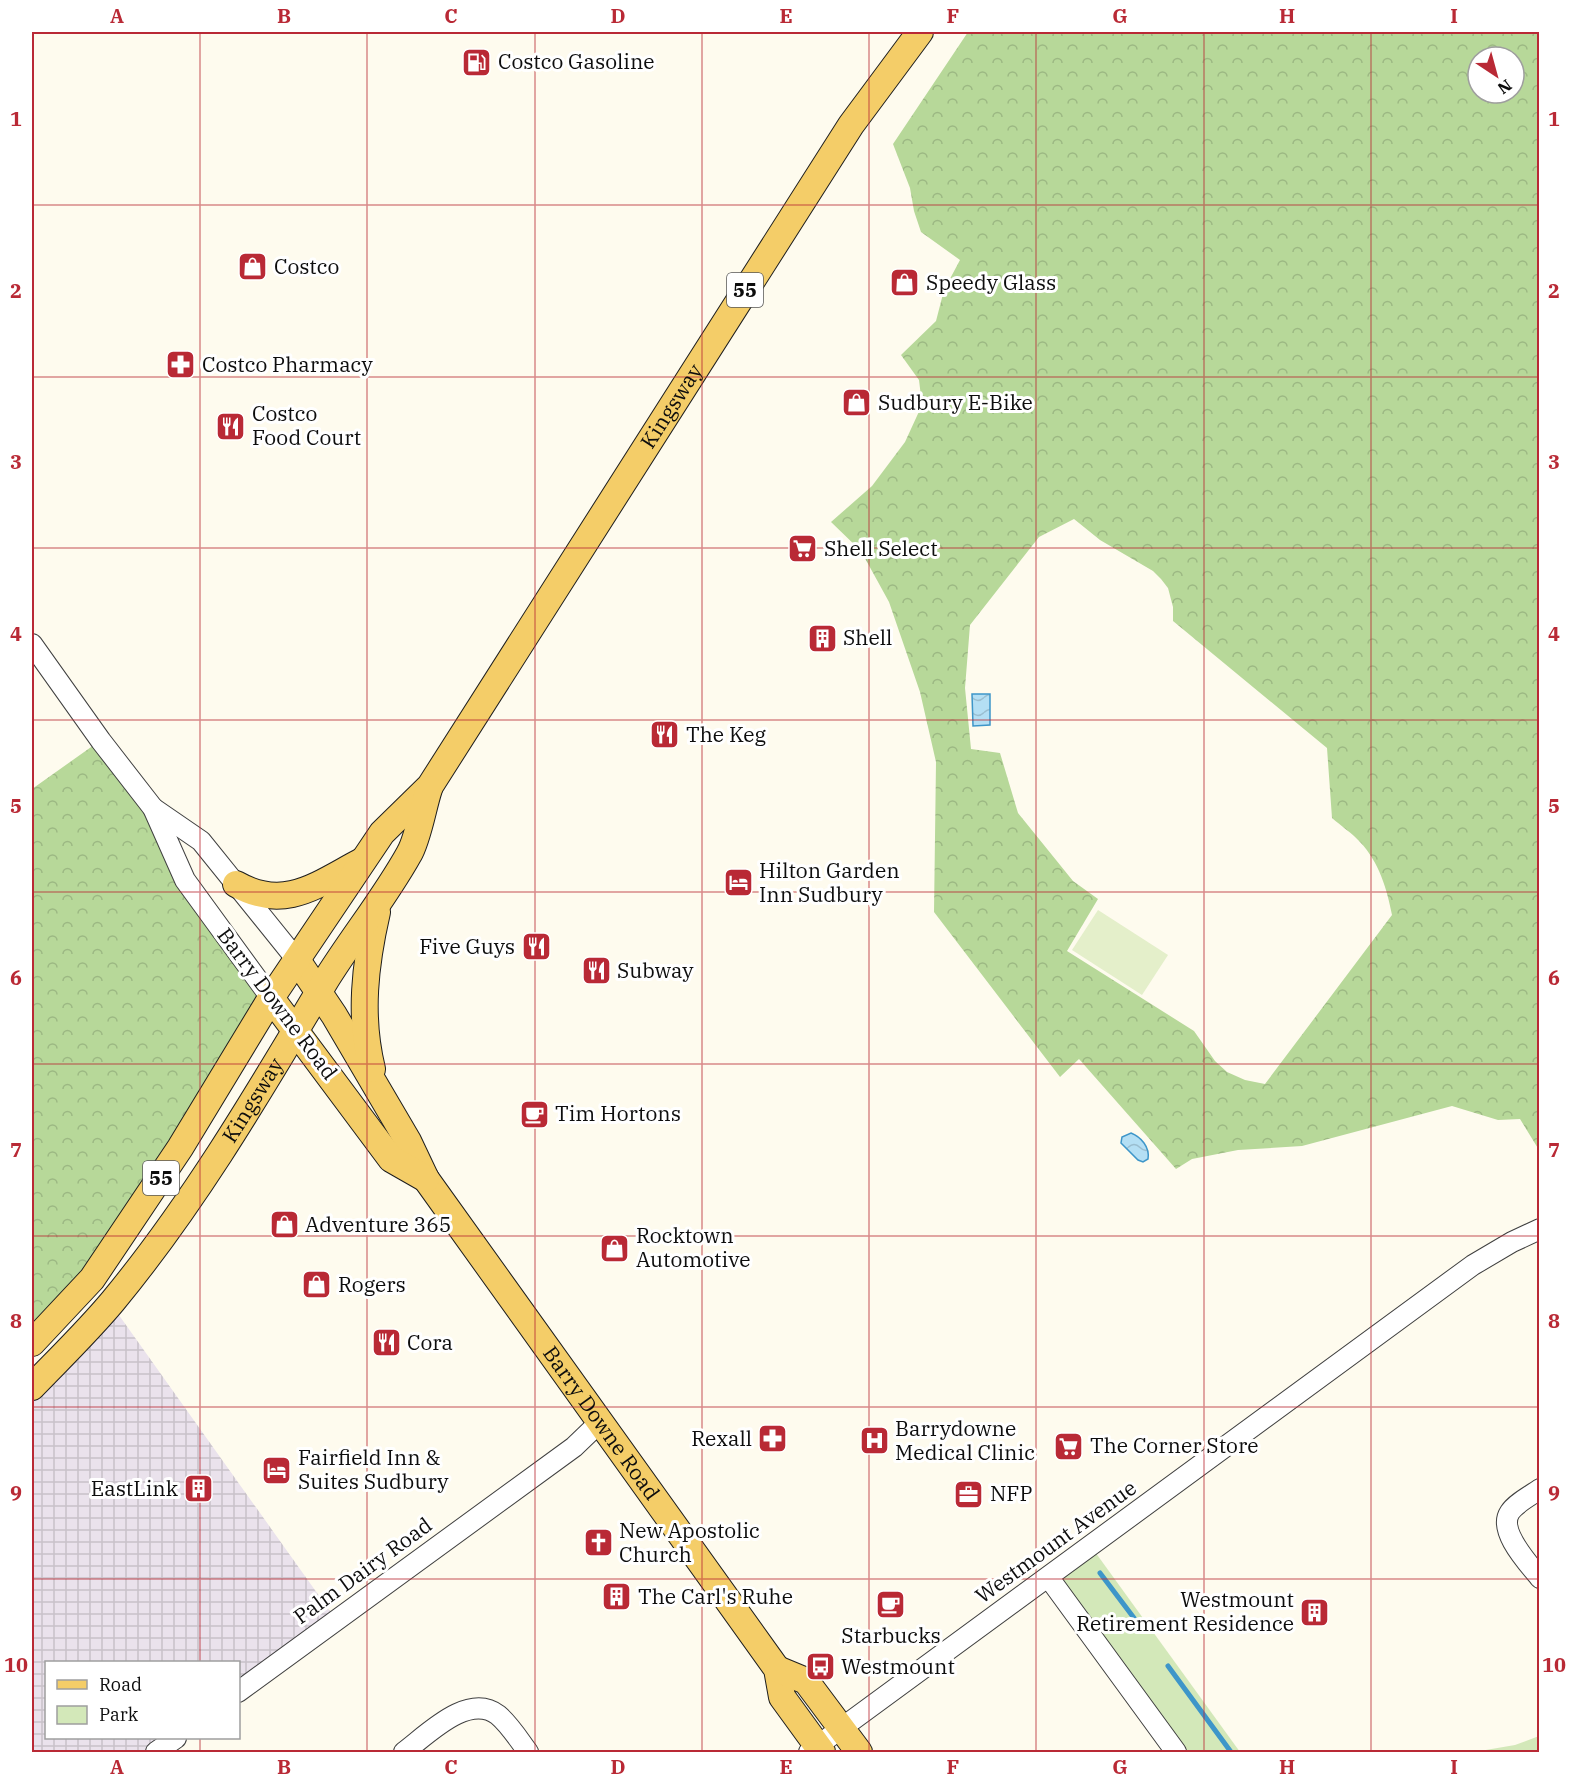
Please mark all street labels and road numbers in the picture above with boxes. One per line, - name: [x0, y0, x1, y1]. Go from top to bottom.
- road number: 55: [727, 273, 763, 307]
- street label: Kingsway: [634, 358, 709, 454]
- street label: Barry Downe Road: [211, 922, 344, 1085]
- street label: Kingsway: [215, 1051, 290, 1148]
- road number: 55: [143, 1161, 179, 1195]
- street label: Barry Downe Road: [537, 1340, 667, 1506]
- street label: Westmount Avenue: [969, 1473, 1142, 1609]
- street label: Palm Dairy Road: [288, 1510, 437, 1630]

